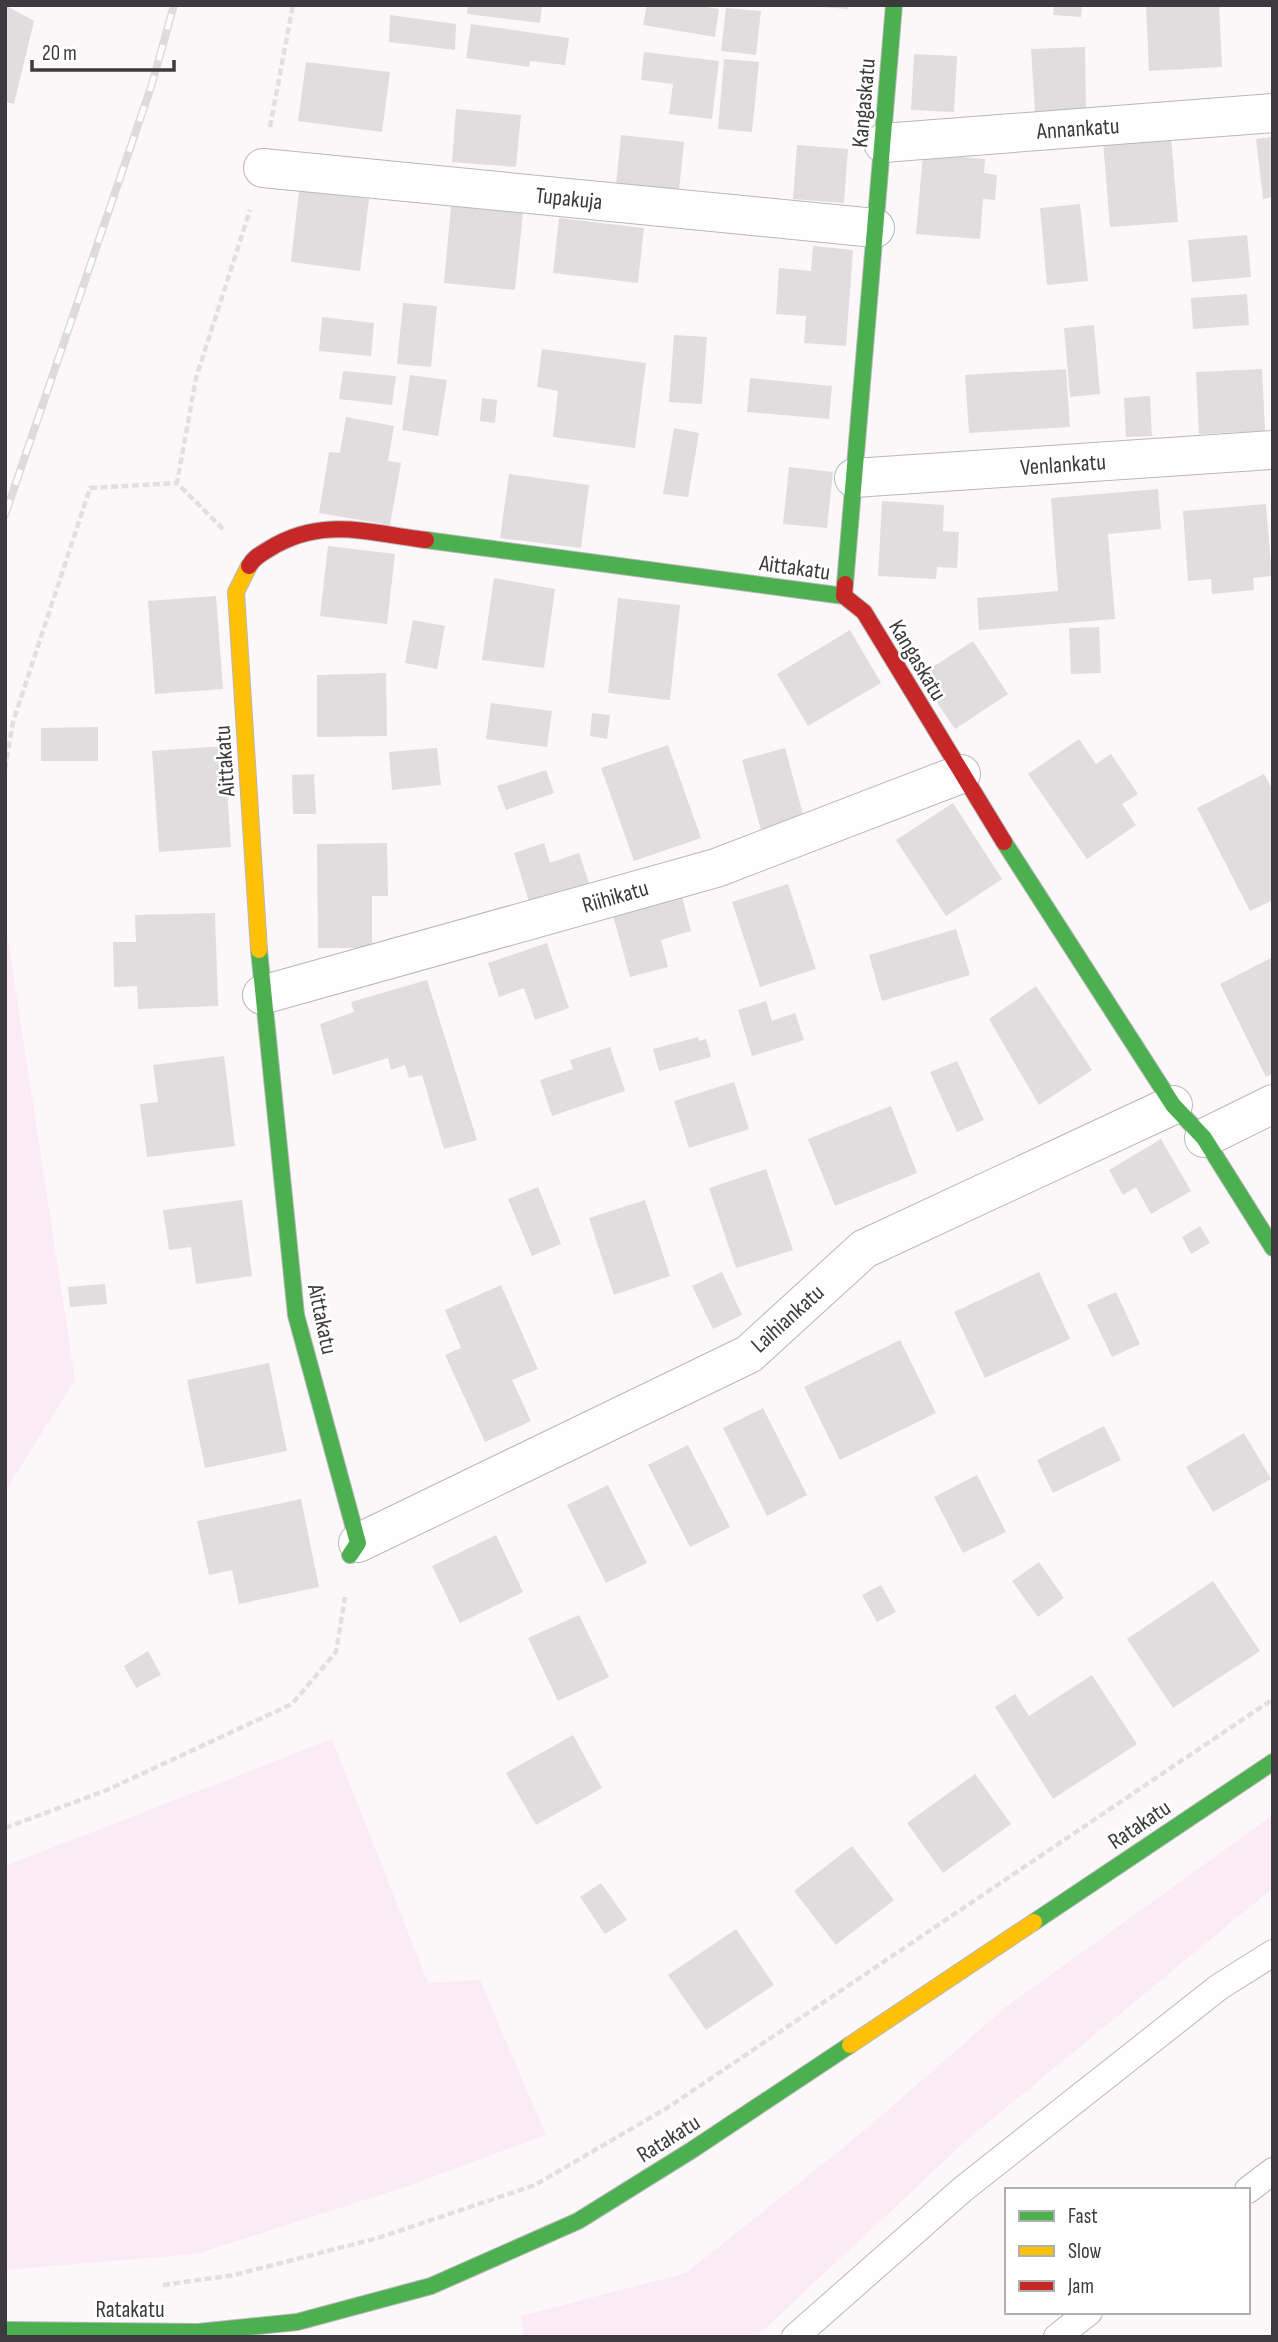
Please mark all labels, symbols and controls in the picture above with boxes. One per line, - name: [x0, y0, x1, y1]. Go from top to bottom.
- scale bar: [32, 28, 173, 72]
- text: 20 m: [42, 41, 77, 66]
- street label: Kangaskatu: [846, 57, 882, 149]
- street label: Annankatu: [1035, 112, 1120, 146]
- street label: Tupakuja: [534, 182, 604, 216]
- street label: Venlankatu: [1019, 448, 1107, 482]
- street label: Aittakatu: [757, 549, 832, 587]
- street label: Kangaskatu: [882, 615, 952, 706]
- street label: Aittakatu: [209, 724, 242, 798]
- street label: Riihikatu: [579, 874, 652, 920]
- street label: Laihiankatu: [745, 1279, 830, 1359]
- street label: Aittakatu: [301, 1281, 343, 1357]
- street label: Ratakatu: [1103, 1794, 1176, 1856]
- street label: Ratakatu: [632, 2109, 705, 2169]
- legend: [1005, 2188, 1250, 2314]
- text: Fast: [1068, 2204, 1098, 2229]
- text: Slow: [1068, 2239, 1102, 2264]
- text: Jam: [1067, 2274, 1094, 2299]
- street label: Ratakatu: [95, 2296, 165, 2324]

